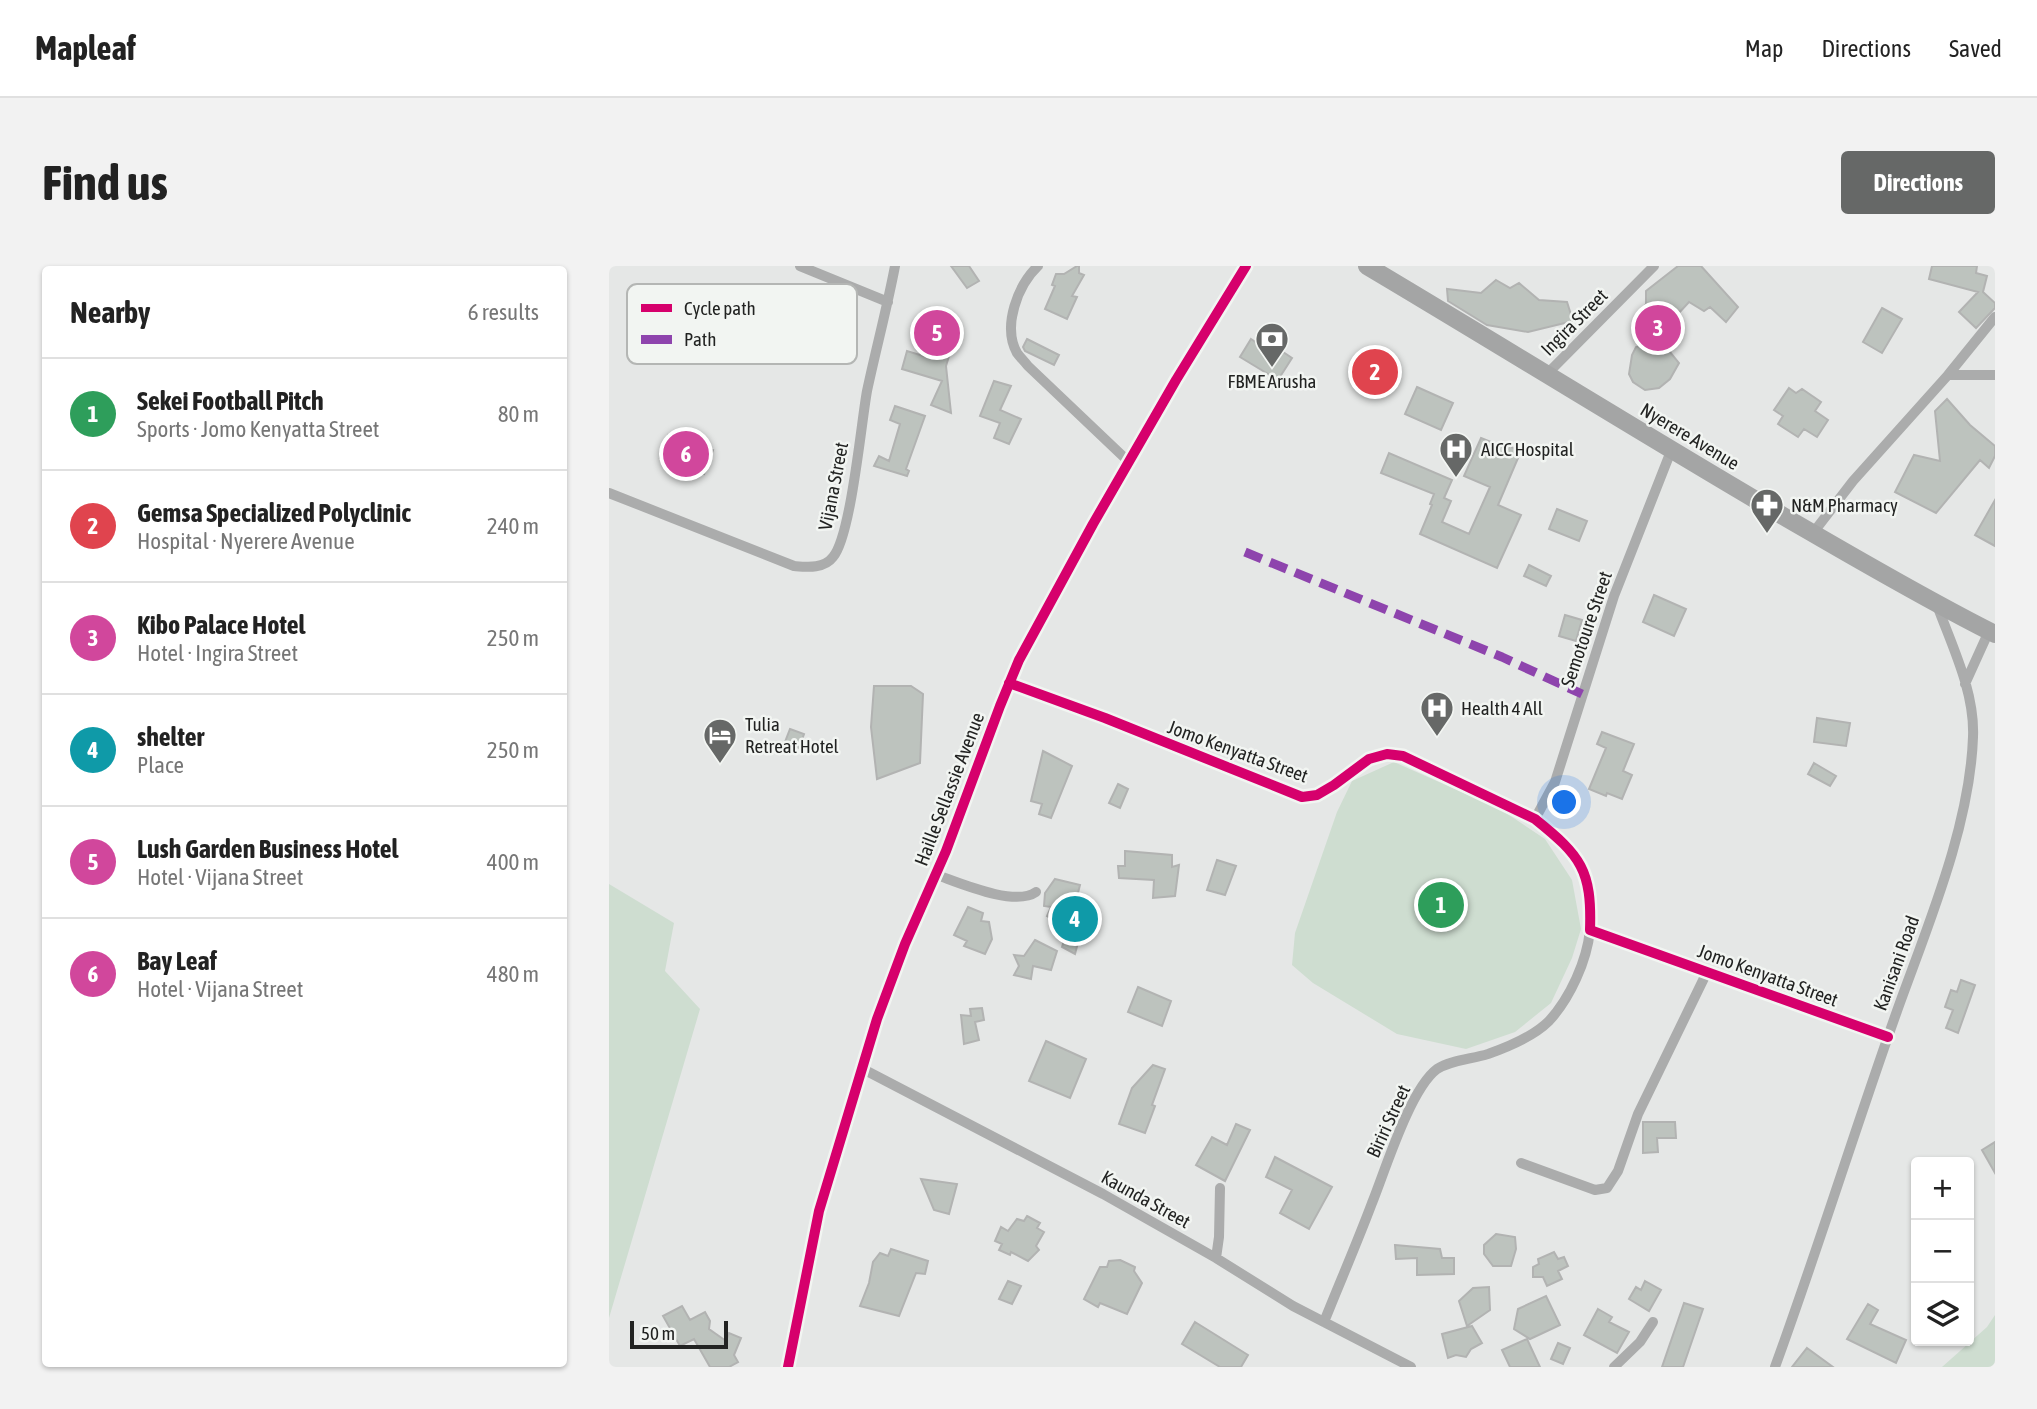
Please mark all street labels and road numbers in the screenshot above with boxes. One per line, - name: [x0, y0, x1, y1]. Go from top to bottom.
- street label: Ingira Street: [1536, 284, 1612, 360]
- street label: Nyerere Avenue: [1637, 398, 1743, 474]
- street label: Vijana Street: [814, 440, 852, 532]
- street label: Semotoure Street: [1556, 568, 1616, 690]
- street label: Haille Sellassie Avenue: [910, 709, 988, 869]
- street label: Jomo Kenyatta Street: [1165, 715, 1311, 787]
- street label: Kanisani Road: [1869, 913, 1923, 1013]
- street label: Jomo Kenyatta Street: [1695, 939, 1841, 1011]
- street label: Biriri Street: [1362, 1081, 1414, 1161]
- street label: Kaunda Street: [1098, 1166, 1194, 1232]

